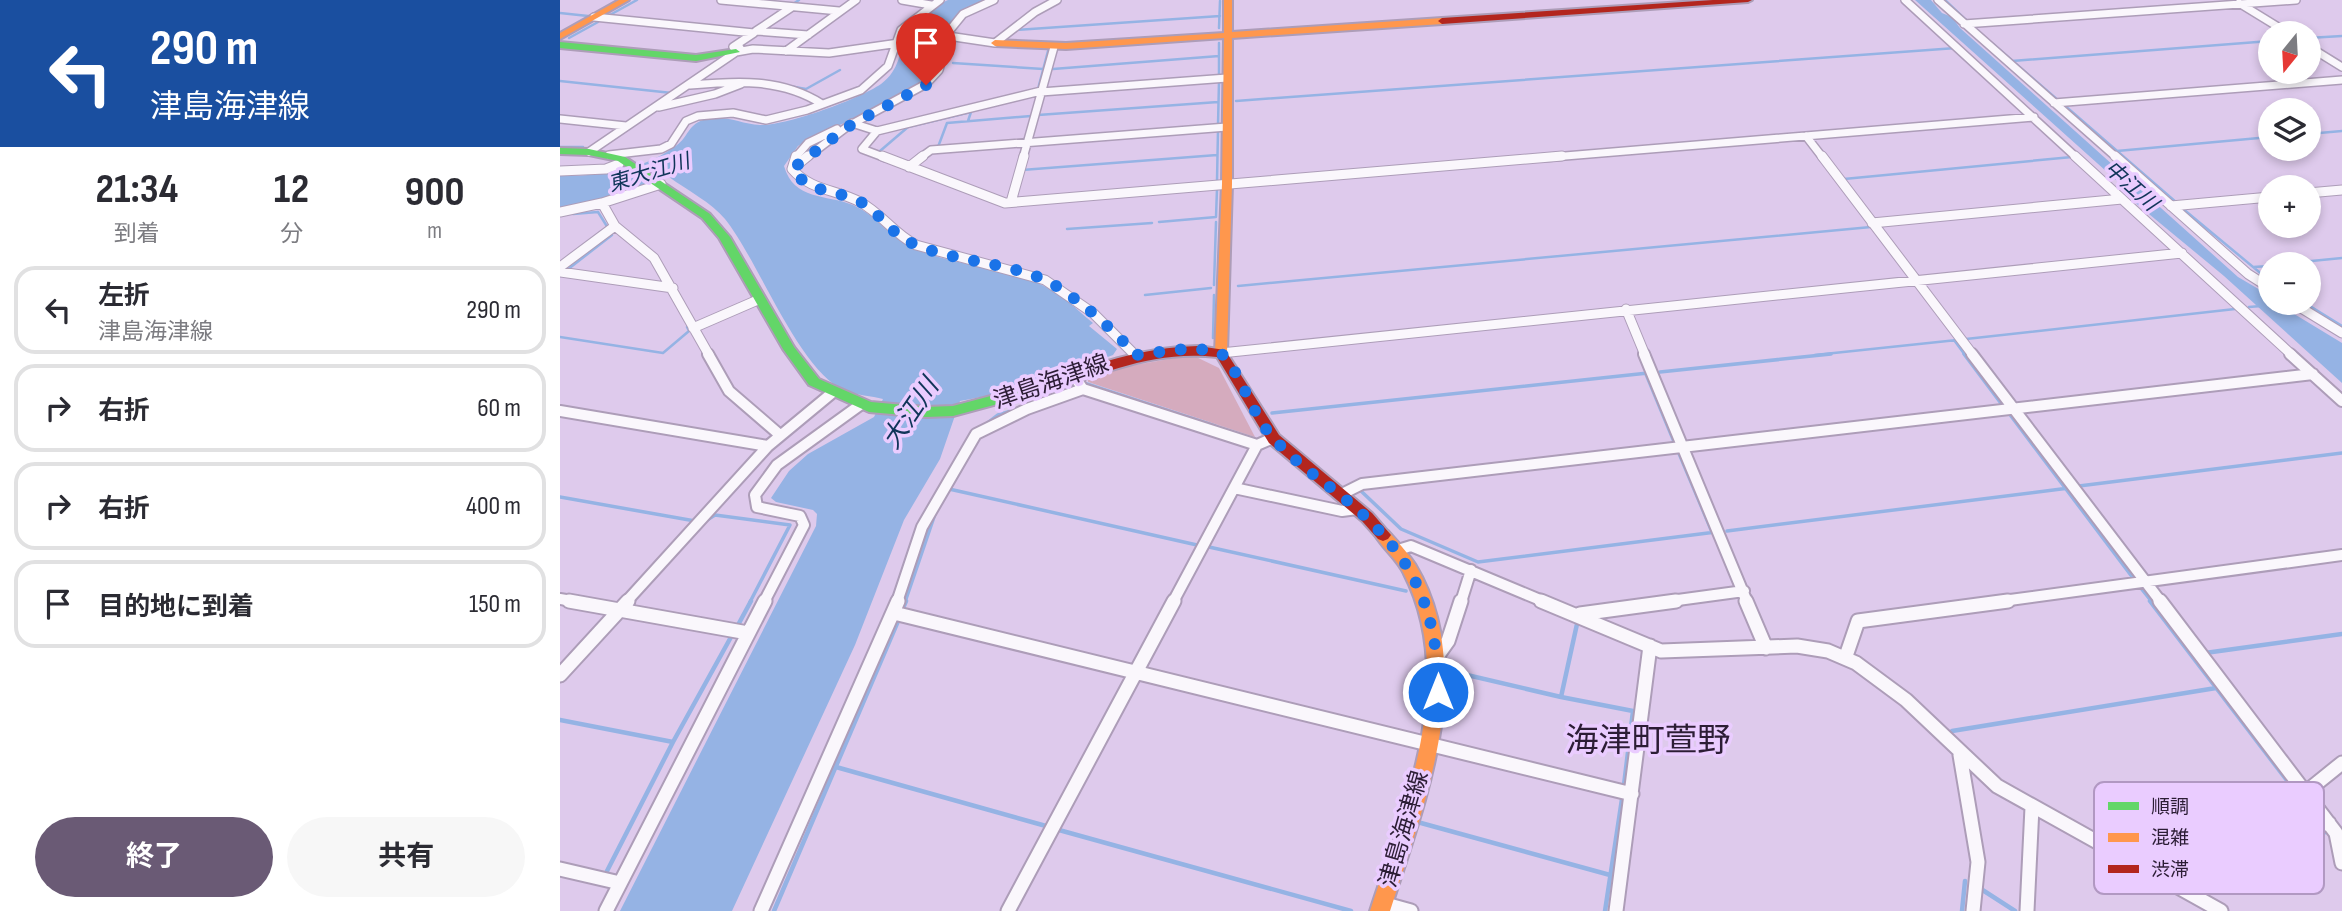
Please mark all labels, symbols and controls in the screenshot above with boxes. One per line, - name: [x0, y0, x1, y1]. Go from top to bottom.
- pin: [896, 13, 956, 85]
- text: 290 m: [150, 20, 258, 79]
- north arrow: [2258, 21, 2320, 84]
- map controls: [2258, 21, 2321, 315]
- icon: arrive: [907, 24, 945, 62]
- icon: left: [35, 28, 126, 119]
- text: 津島海津線: [150, 88, 310, 127]
- button: layers: [2258, 98, 2321, 161]
- water label: 東大江川: [605, 148, 695, 197]
- water label: 中江川: [2099, 156, 2164, 218]
- text: 21:34: [96, 164, 178, 215]
- text: 12: [274, 164, 309, 215]
- text: 900: [405, 167, 464, 218]
- button: +: [2258, 175, 2321, 238]
- text: m: [427, 217, 442, 245]
- text: 到着: [114, 220, 160, 248]
- text: 分: [280, 220, 303, 248]
- button: −: [2258, 252, 2321, 315]
- text: 左折: [98, 281, 150, 312]
- icon: left: [39, 291, 77, 329]
- text: 290 m: [466, 295, 521, 326]
- text: 津島海津線: [98, 318, 213, 346]
- street label: 津島海津線: [990, 349, 1112, 415]
- water label: 大江川: [876, 371, 947, 455]
- icon: right: [39, 389, 77, 427]
- text: 60 m: [477, 393, 521, 424]
- text: 右折: [98, 396, 150, 427]
- icon: right: [39, 487, 77, 525]
- text: 400 m: [466, 491, 521, 522]
- text: 右折: [98, 494, 150, 525]
- icon: arrive: [39, 585, 77, 623]
- text: 150 m: [469, 589, 521, 620]
- text: 目的地に到着: [98, 592, 254, 623]
- position arrow: [1401, 655, 1475, 729]
- district label: 海津町萱野: [1566, 721, 1731, 761]
- street label: 津島海津線: [1374, 767, 1434, 891]
- legend: [2094, 782, 2324, 894]
- text: 順調: [2151, 796, 2189, 819]
- button: 終了: [35, 817, 273, 897]
- button: 共有: [287, 817, 525, 897]
- text: 混雑: [2151, 827, 2189, 850]
- text: 渋滞: [2151, 859, 2189, 882]

